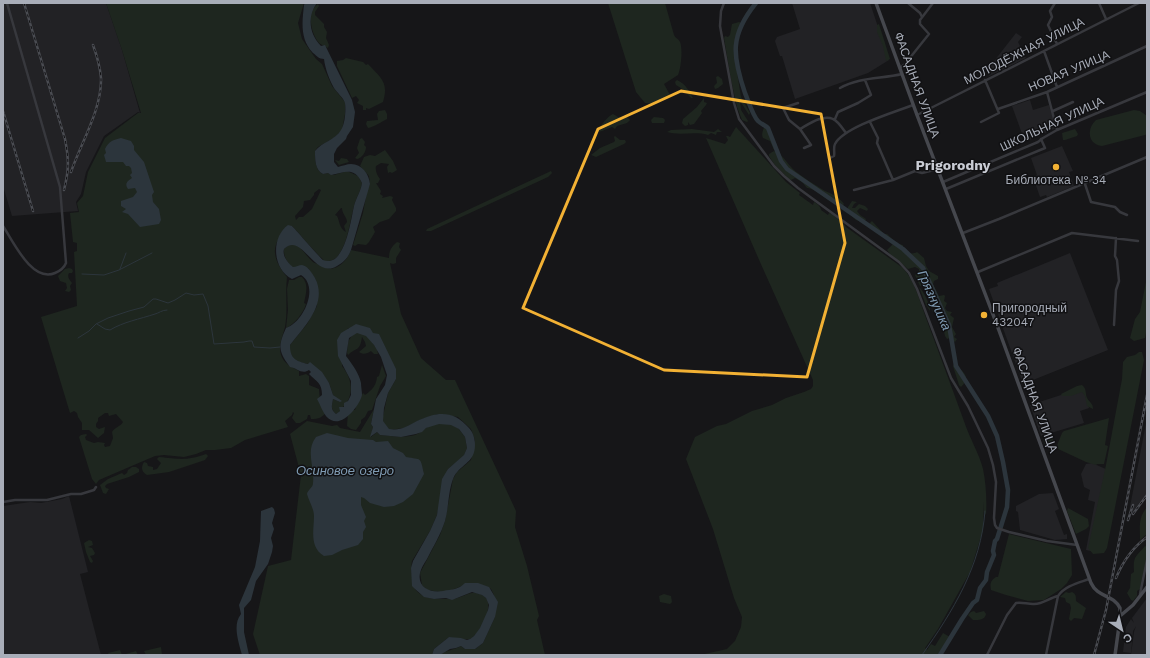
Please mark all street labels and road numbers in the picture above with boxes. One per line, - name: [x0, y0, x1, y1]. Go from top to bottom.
- street label: МОЛОДЁЖНАЯ УЛИЦА: [961, 14, 1087, 88]
- street label: ФАСАДНАЯ УЛИЦА: [891, 30, 943, 140]
- street label: НОВАЯ УЛИЦА: [1026, 48, 1112, 94]
- street label: ШКОЛЬНАЯ УЛИЦА: [998, 94, 1106, 154]
- street label: ФАСАДНАЯ УЛИЦА: [1009, 345, 1061, 455]

